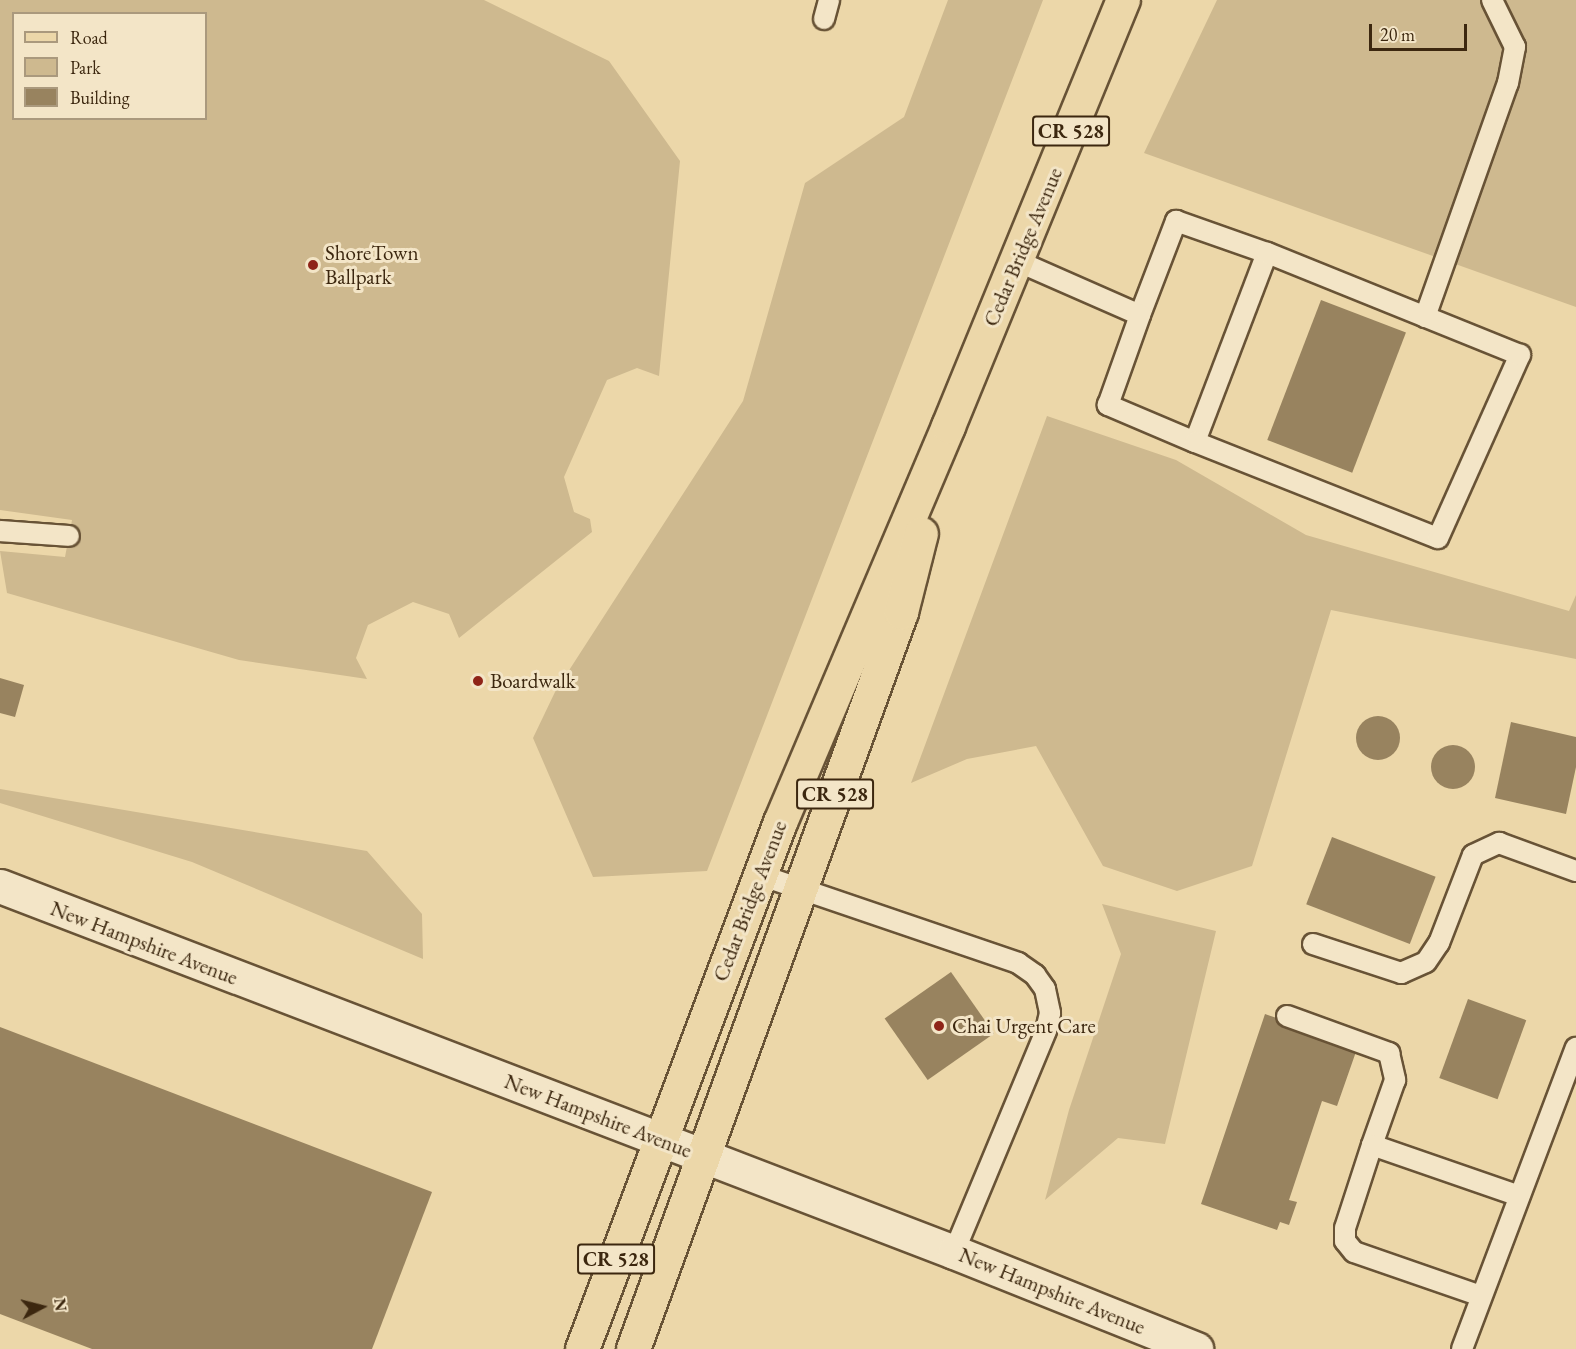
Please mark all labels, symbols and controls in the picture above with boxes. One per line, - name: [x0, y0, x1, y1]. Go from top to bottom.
- legend: [12, 12, 207, 120]
- scale bar: [1372, 12, 1470, 50]
- text: 20 m: [1380, 23, 1415, 46]
- text: Road: [70, 26, 108, 49]
- text: Park: [70, 56, 101, 79]
- text: Building: [70, 86, 130, 109]
- road number: CR 528: [1032, 114, 1110, 148]
- street label: Cedar Bridge Avenue: [978, 164, 1068, 330]
- place label: ShoreTown Ballpark: [325, 240, 419, 290]
- marker: ShoreTown Ballpark: [306, 258, 320, 272]
- place label: Boardwalk: [490, 668, 576, 694]
- marker: Boardwalk: [471, 674, 485, 688]
- road number: CR 528: [796, 777, 874, 811]
- street label: Cedar Bridge Avenue: [708, 817, 792, 985]
- street label: New Hampshire Avenue: [47, 896, 241, 990]
- place label: Chai Urgent Care: [952, 1013, 1096, 1039]
- marker: Chai Urgent Care: [930, 1017, 948, 1035]
- street label: New Hampshire Avenue: [501, 1069, 695, 1163]
- road number: CR 528: [577, 1242, 655, 1276]
- street label: New Hampshire Avenue: [955, 1242, 1149, 1340]
- north arrow: [12, 1277, 72, 1337]
- text: N: [49, 1297, 72, 1312]

